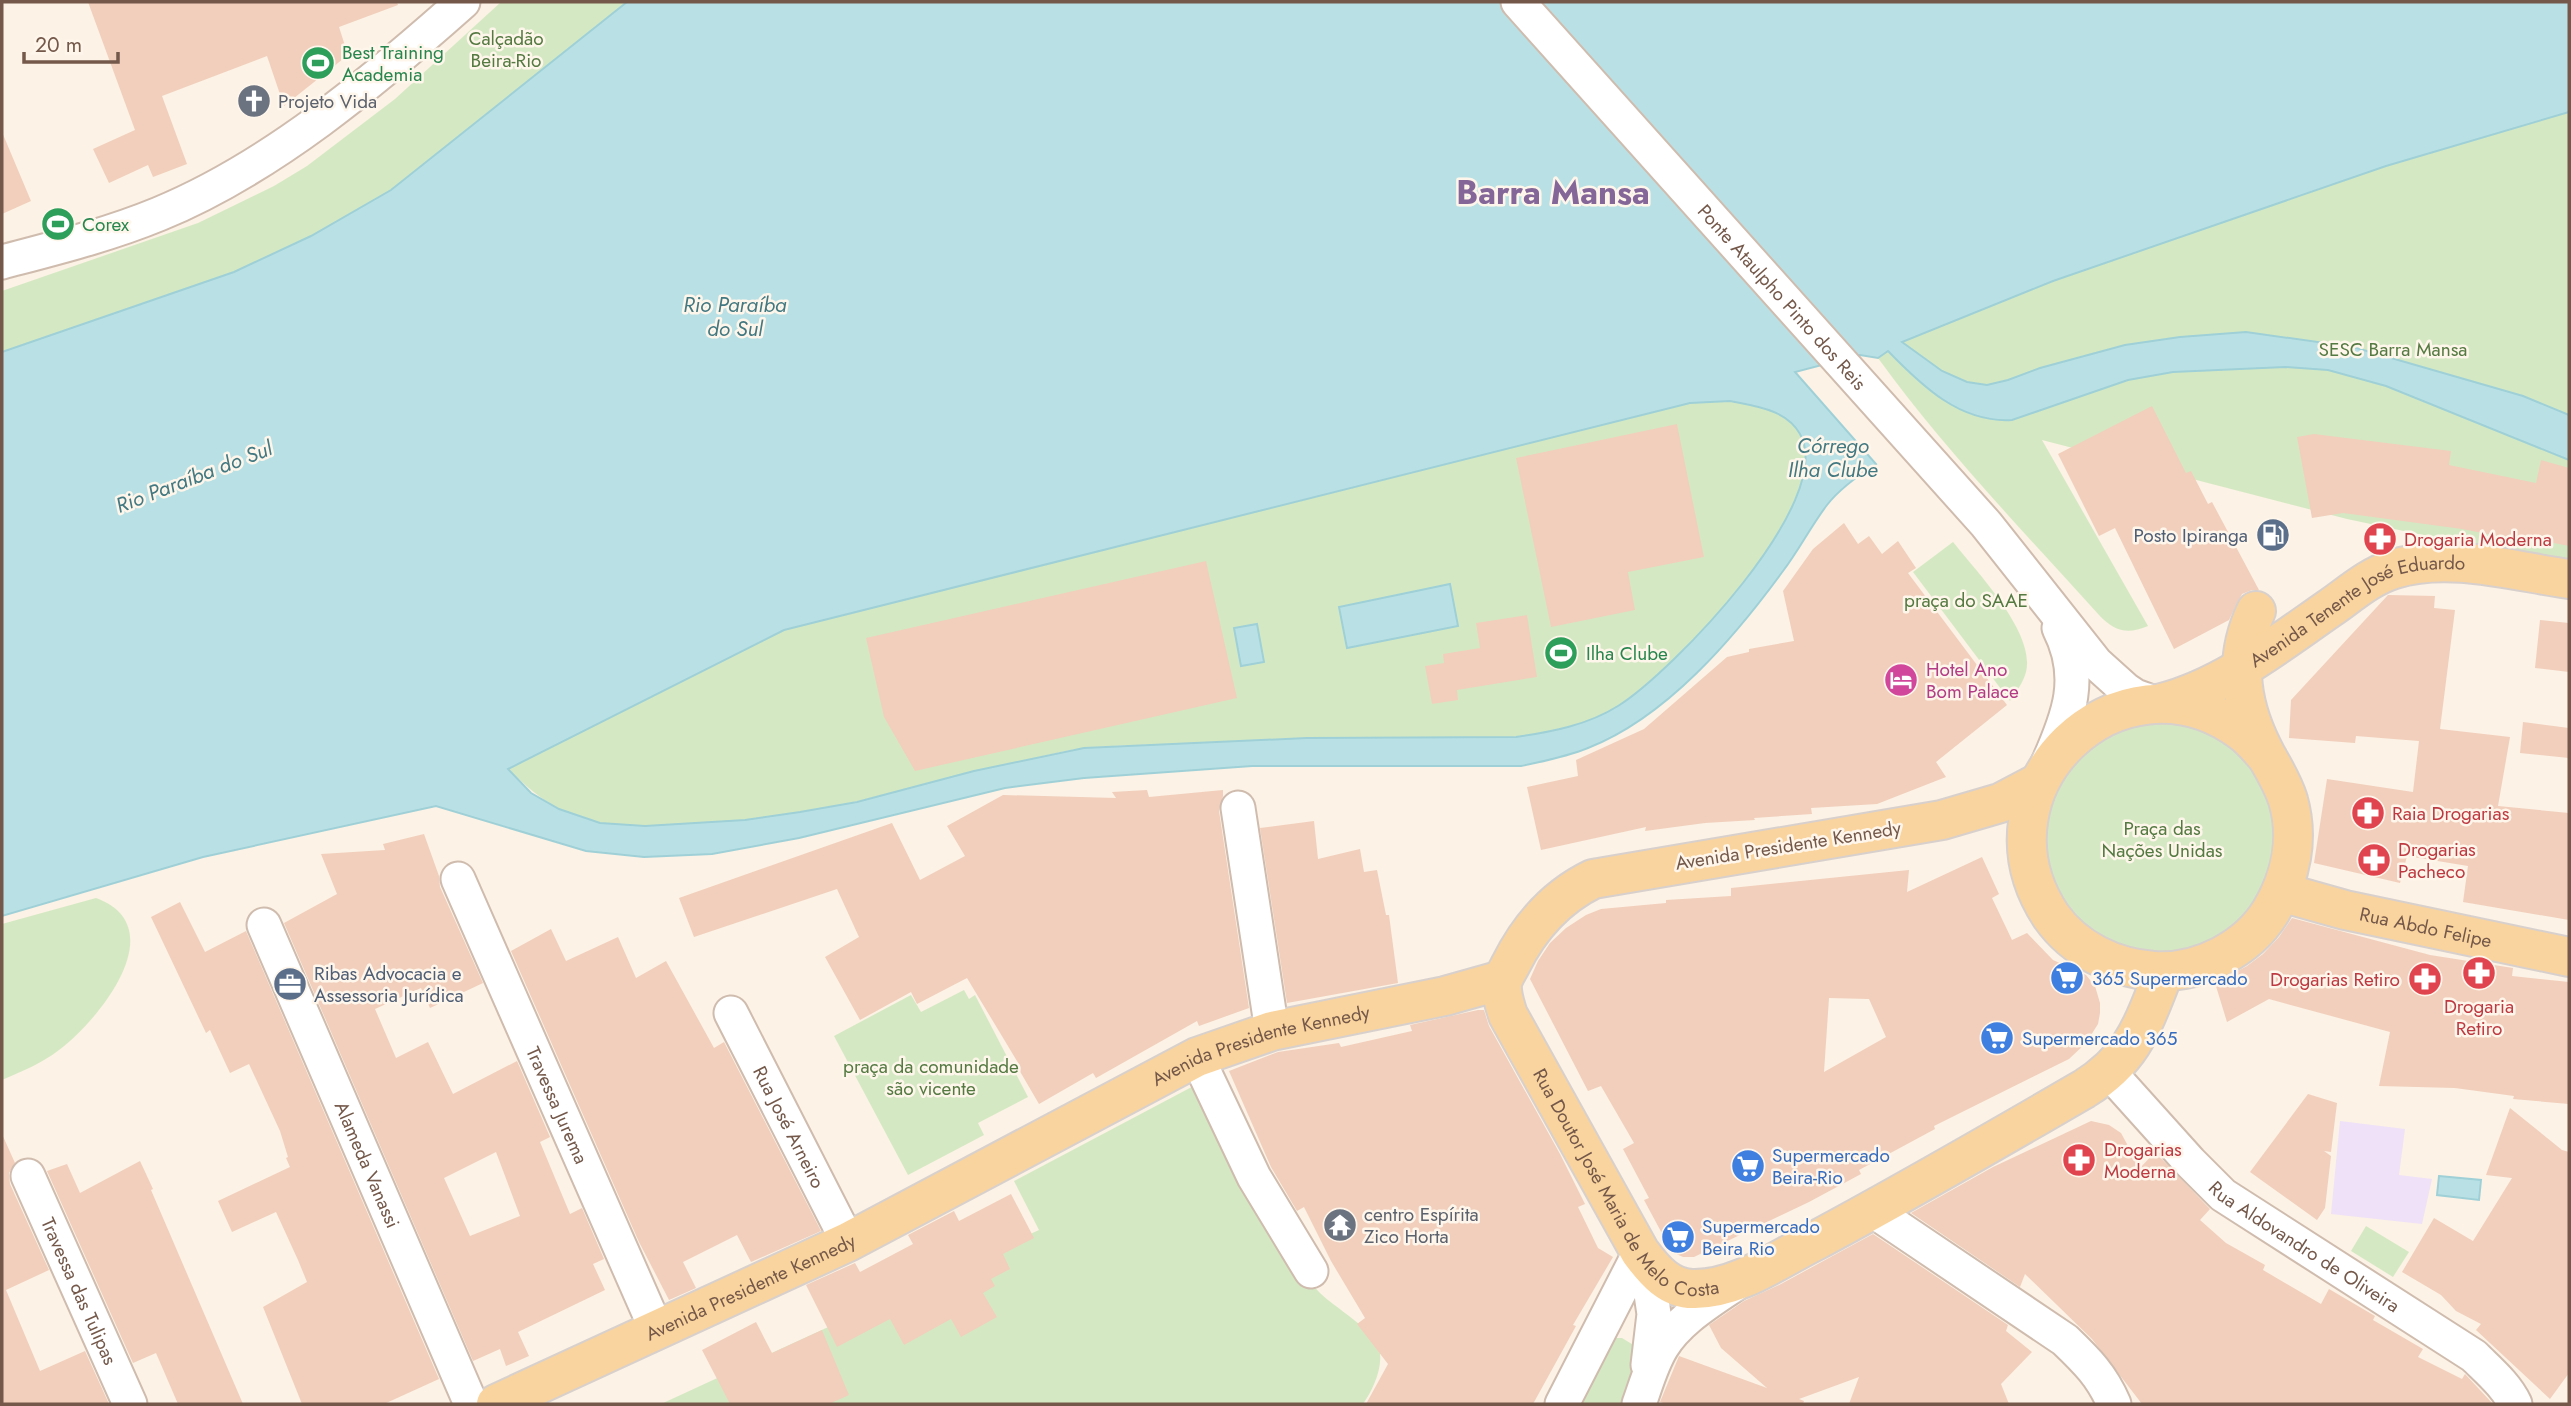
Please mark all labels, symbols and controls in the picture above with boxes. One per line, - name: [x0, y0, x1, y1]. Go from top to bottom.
- scale bar: [24, 21, 119, 65]
- park label: Calçadão Beira-Rio: [468, 25, 544, 74]
- text: 20 m: [35, 30, 82, 60]
- place label: Best Training Academia: [342, 39, 444, 88]
- sports icon: Best Training Academia: [299, 44, 337, 82]
- church icon: Projeto Vida: [235, 82, 273, 120]
- place label: Projeto Vida: [278, 88, 377, 115]
- district label: Barra Mansa: [1456, 169, 1650, 216]
- street label: Ponte Ataulpho Pinto dos Reis: [1691, 198, 1873, 396]
- sports icon: Corex: [39, 205, 77, 243]
- place label: Corex: [82, 211, 129, 238]
- water label: Rio Paraíba do Sul: [683, 290, 787, 344]
- park label: SESC Barra Mansa: [2319, 336, 2467, 363]
- water label: Córrego Ilha Clube: [1788, 431, 1878, 485]
- water label: Rio Paraíba do Sul: [111, 433, 278, 521]
- fuel station icon: Posto Ipiranga: [2254, 516, 2292, 554]
- pharmacy icon: Drogaria Moderna: [2361, 520, 2399, 558]
- place label: Posto Ipiranga: [2133, 522, 2248, 549]
- place label: Drogaria Moderna: [2404, 526, 2552, 553]
- street label: Avenida Tenente José Eduardo: [2244, 549, 2466, 674]
- park label: praça do SAAE: [1904, 587, 2028, 614]
- sports icon: Ilha Clube: [1542, 634, 1580, 672]
- place label: Ilha Clube: [1586, 640, 1668, 667]
- place label: Hotel Ano Bom Palace: [1926, 656, 2019, 705]
- hotel icon: Hotel Ano Bom Palace: [1882, 661, 1920, 699]
- pharmacy icon: Raia Drogarias: [2349, 794, 2387, 832]
- place label: Raia Drogarias: [2392, 800, 2510, 827]
- street label: Avenida Presidente Kennedy: [1673, 814, 1904, 877]
- park label: Praça das Nações Unidas: [2102, 815, 2223, 864]
- place label: Drogarias Pacheco: [2398, 836, 2476, 885]
- pharmacy icon: Drogarias Pacheco: [2355, 841, 2393, 879]
- street label: Rua Abdo Felipe: [2357, 900, 2494, 954]
- pharmacy icon: Drogaria Retiro: [2460, 954, 2498, 992]
- supermarket icon: 365 Supermercado: [2048, 959, 2086, 997]
- place label: Ribas Advocacia e Assessoria Jurídica: [314, 960, 464, 1009]
- pharmacy icon: Drogarias Retiro: [2406, 960, 2444, 998]
- office icon: Ribas Advocacia e Assessoria Jurídica: [271, 965, 309, 1003]
- place label: 365 Supermercado: [2092, 965, 2248, 992]
- place label: Drogarias Retiro: [2270, 966, 2400, 993]
- place label: Drogaria Retiro: [2444, 993, 2514, 1042]
- street label: Avenida Presidente Kennedy: [1147, 998, 1373, 1093]
- supermarket icon: Supermercado 365: [1978, 1019, 2016, 1057]
- place label: Supermercado 365: [2022, 1025, 2178, 1052]
- street label: Travessa Jurema: [519, 1042, 595, 1168]
- park label: praça da comunidade são vicente: [843, 1053, 1019, 1102]
- street label: Rua José Arneiro: [746, 1061, 831, 1193]
- street label: Rua Doutor José Maria de Melo Costa: [1526, 1064, 1721, 1303]
- street label: Alameda Vanassi: [328, 1097, 406, 1232]
- place label: Drogarias Moderna: [2104, 1136, 2182, 1185]
- pharmacy icon: Drogarias Moderna: [2060, 1141, 2098, 1179]
- place label: Supermercado Beira-Rio: [1772, 1142, 1890, 1191]
- supermarket icon: Supermercado Beira-Rio: [1729, 1147, 1767, 1185]
- street label: Rua Aldovandro de Oliveira: [2202, 1175, 2405, 1319]
- place label: centro Espírita Zico Horta: [1364, 1201, 1479, 1250]
- temple icon: centro Espírita Zico Horta: [1321, 1206, 1359, 1244]
- street label: Travessa das Tulipas: [34, 1213, 124, 1369]
- place label: Supermercado Beira Rio: [1702, 1213, 1820, 1262]
- supermarket icon: Supermercado Beira Rio: [1659, 1218, 1697, 1256]
- street label: Avenida Presidente Kennedy: [641, 1227, 861, 1347]

